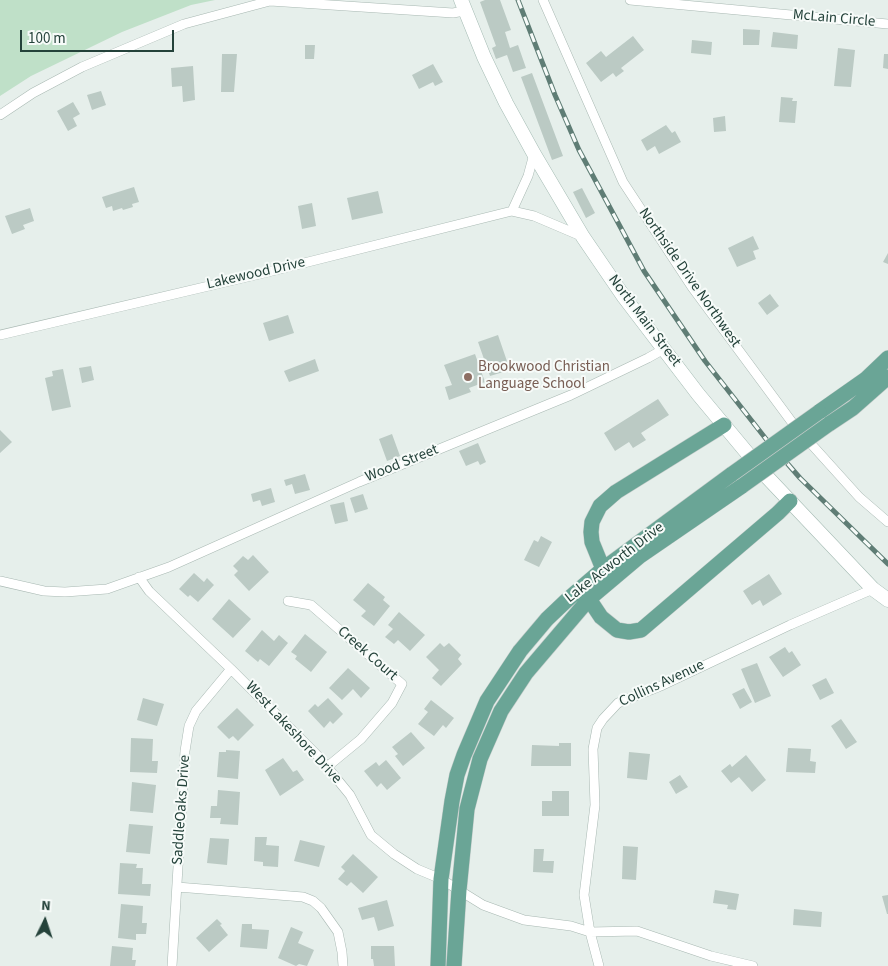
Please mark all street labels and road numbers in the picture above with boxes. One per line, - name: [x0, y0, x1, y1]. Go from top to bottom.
- street label: McLain Circle: [792, 6, 876, 32]
- street label: Northside Drive Northwest: [634, 205, 744, 351]
- street label: Lakewood Drive: [205, 254, 307, 294]
- street label: North Main Street: [604, 272, 684, 370]
- street label: Wood Street: [363, 441, 441, 487]
- street label: Lake Acworth Drive: [562, 519, 668, 607]
- street label: Creek Court: [333, 623, 401, 685]
- street label: Collins Avenue: [617, 656, 707, 712]
- street label: West Lakeshore Drive: [241, 678, 345, 788]
- street label: SaddleOaks Drive: [169, 754, 195, 866]

